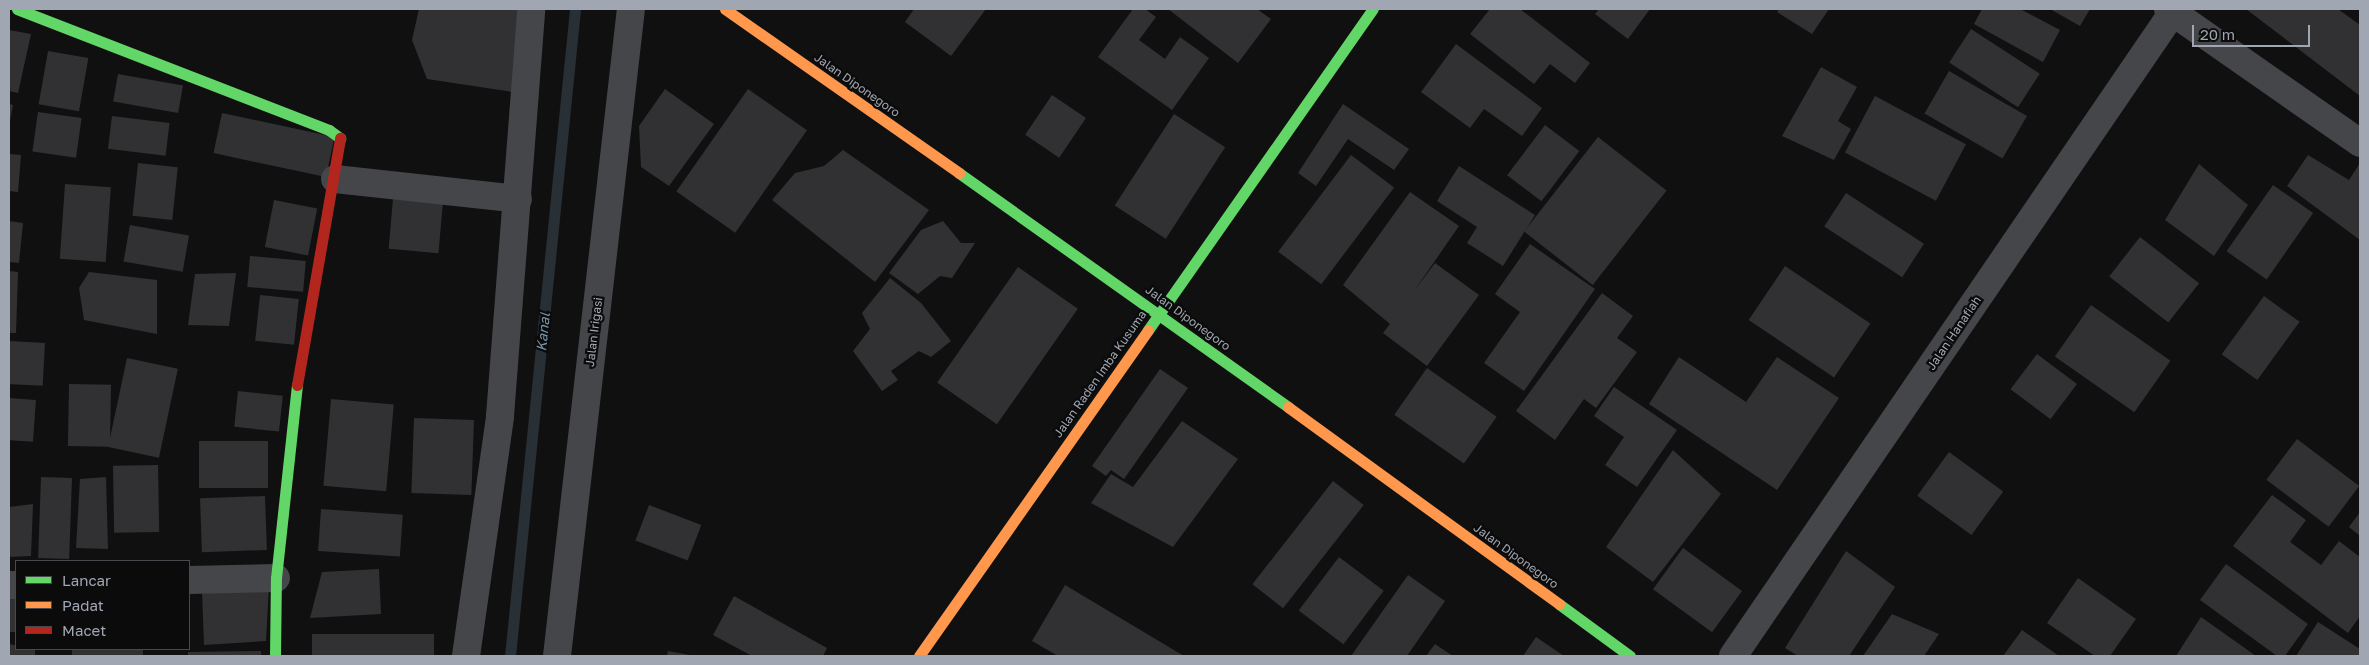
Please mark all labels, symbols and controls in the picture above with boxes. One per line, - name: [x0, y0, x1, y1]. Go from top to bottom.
- scale bar: [2194, 15, 2312, 47]
- text: 20 m: [2200, 25, 2235, 43]
- street label: Jalan Diponegoro: [811, 50, 903, 120]
- street label: Jalan Diponegoro: [1143, 282, 1233, 354]
- street label: Jalan Hanafiah: [1924, 293, 1984, 373]
- street label: Jalan Irigasi: [583, 296, 605, 368]
- street label: Jalan Raden Imba Kusuma: [1051, 308, 1149, 440]
- water label: Kanal: [533, 312, 553, 352]
- street label: Jalan Diponegoro: [1471, 520, 1561, 592]
- legend: [15, 560, 190, 650]
- text: Lancar: [62, 571, 111, 589]
- text: Padat: [62, 596, 104, 614]
- text: Macet: [62, 621, 106, 639]

